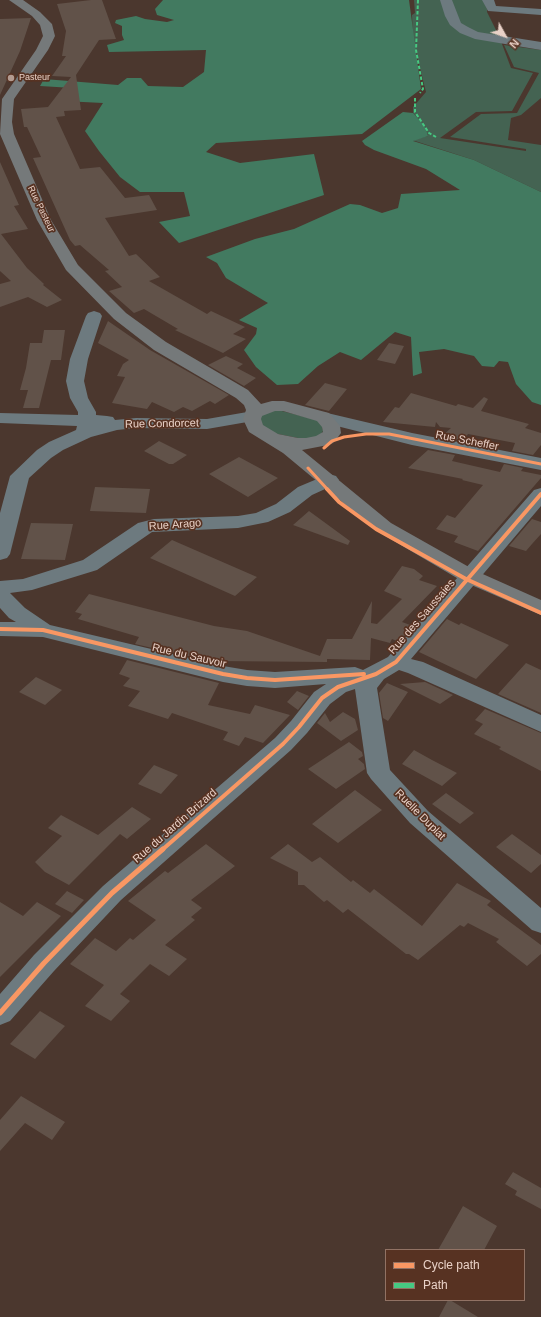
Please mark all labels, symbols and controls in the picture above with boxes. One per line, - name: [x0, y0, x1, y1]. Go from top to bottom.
- north arrow: [485, 16, 525, 56]
- text: N: [507, 37, 521, 51]
- marker: Pasteur: [6, 73, 16, 83]
- place label: Pasteur: [19, 73, 50, 83]
- street label: Rue Pasteur: [25, 184, 57, 234]
- street label: Rue Condorcet: [125, 417, 199, 431]
- street label: Rue Scheffer: [434, 428, 500, 454]
- street label: Rue Arago: [148, 517, 202, 533]
- street label: Rue des Saussaies: [386, 577, 458, 657]
- street label: Rue du Sauvoir: [151, 641, 227, 671]
- street label: Rue du Jardin Brizard: [131, 786, 219, 866]
- street label: Ruelle Duplat: [392, 787, 448, 843]
- legend: [385, 1249, 525, 1301]
- text: Cycle path: [423, 1258, 480, 1272]
- text: Path: [423, 1278, 448, 1292]

